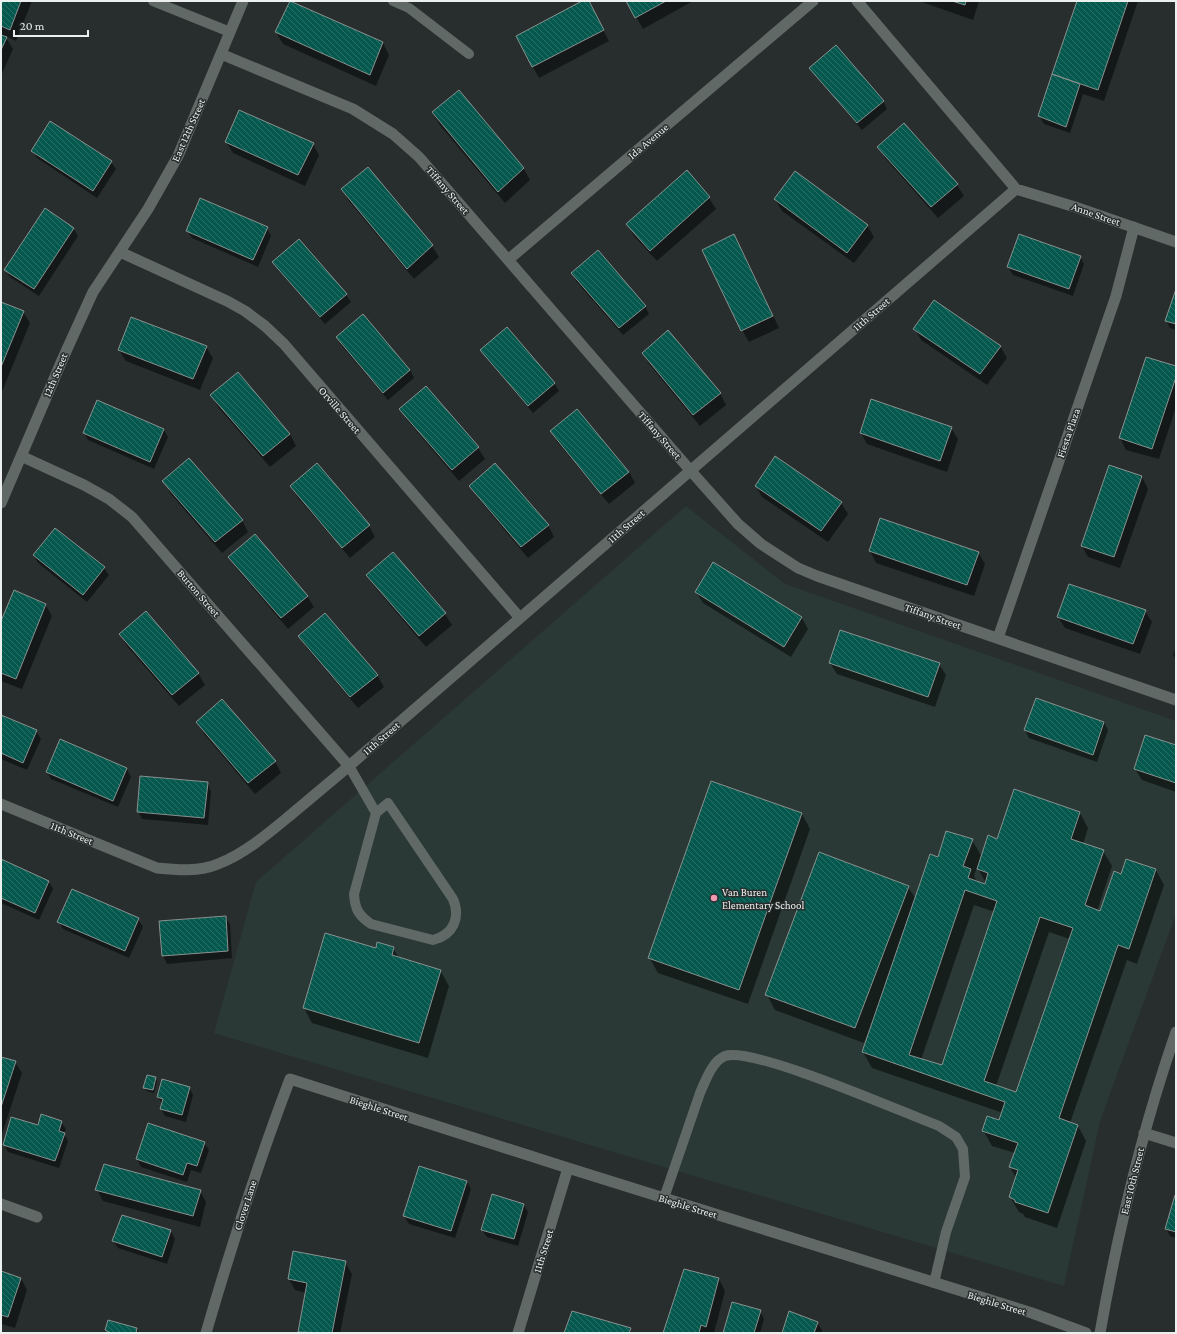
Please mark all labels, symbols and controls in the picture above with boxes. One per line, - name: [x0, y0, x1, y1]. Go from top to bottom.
- scale bar: [14, 12, 88, 38]
- text: 20 m: [20, 19, 45, 33]
- street label: East 12th Street: [169, 96, 207, 163]
- street label: Ida Avenue: [625, 121, 671, 161]
- street label: Tiffany Street: [423, 164, 472, 217]
- street label: Anne Street: [1070, 200, 1122, 228]
- street label: 11th Street: [850, 295, 892, 333]
- street label: 12th Street: [40, 351, 70, 399]
- street label: Orville Street: [317, 384, 364, 436]
- street label: Fiesta Plaza: [1054, 407, 1082, 459]
- street label: Tiffany Street: [635, 409, 684, 462]
- street label: 11th Street: [605, 507, 647, 545]
- street label: Burton Street: [175, 567, 223, 619]
- street label: Tiffany Street: [903, 601, 963, 632]
- street label: 11th Street: [360, 719, 402, 757]
- street label: 11th Street: [49, 819, 95, 847]
- place label: Van Buren Elementary School: [722, 886, 805, 912]
- marker: Van Buren Elementary School: [709, 893, 719, 903]
- street label: Bieghle Street: [348, 1093, 410, 1124]
- street label: East 10th Street: [1118, 1146, 1146, 1216]
- street label: Clover Lane: [231, 1178, 259, 1232]
- street label: Bieghle Street: [657, 1191, 719, 1222]
- street label: 11th Street: [531, 1228, 555, 1274]
- street label: Bieghle Street: [966, 1288, 1028, 1319]

